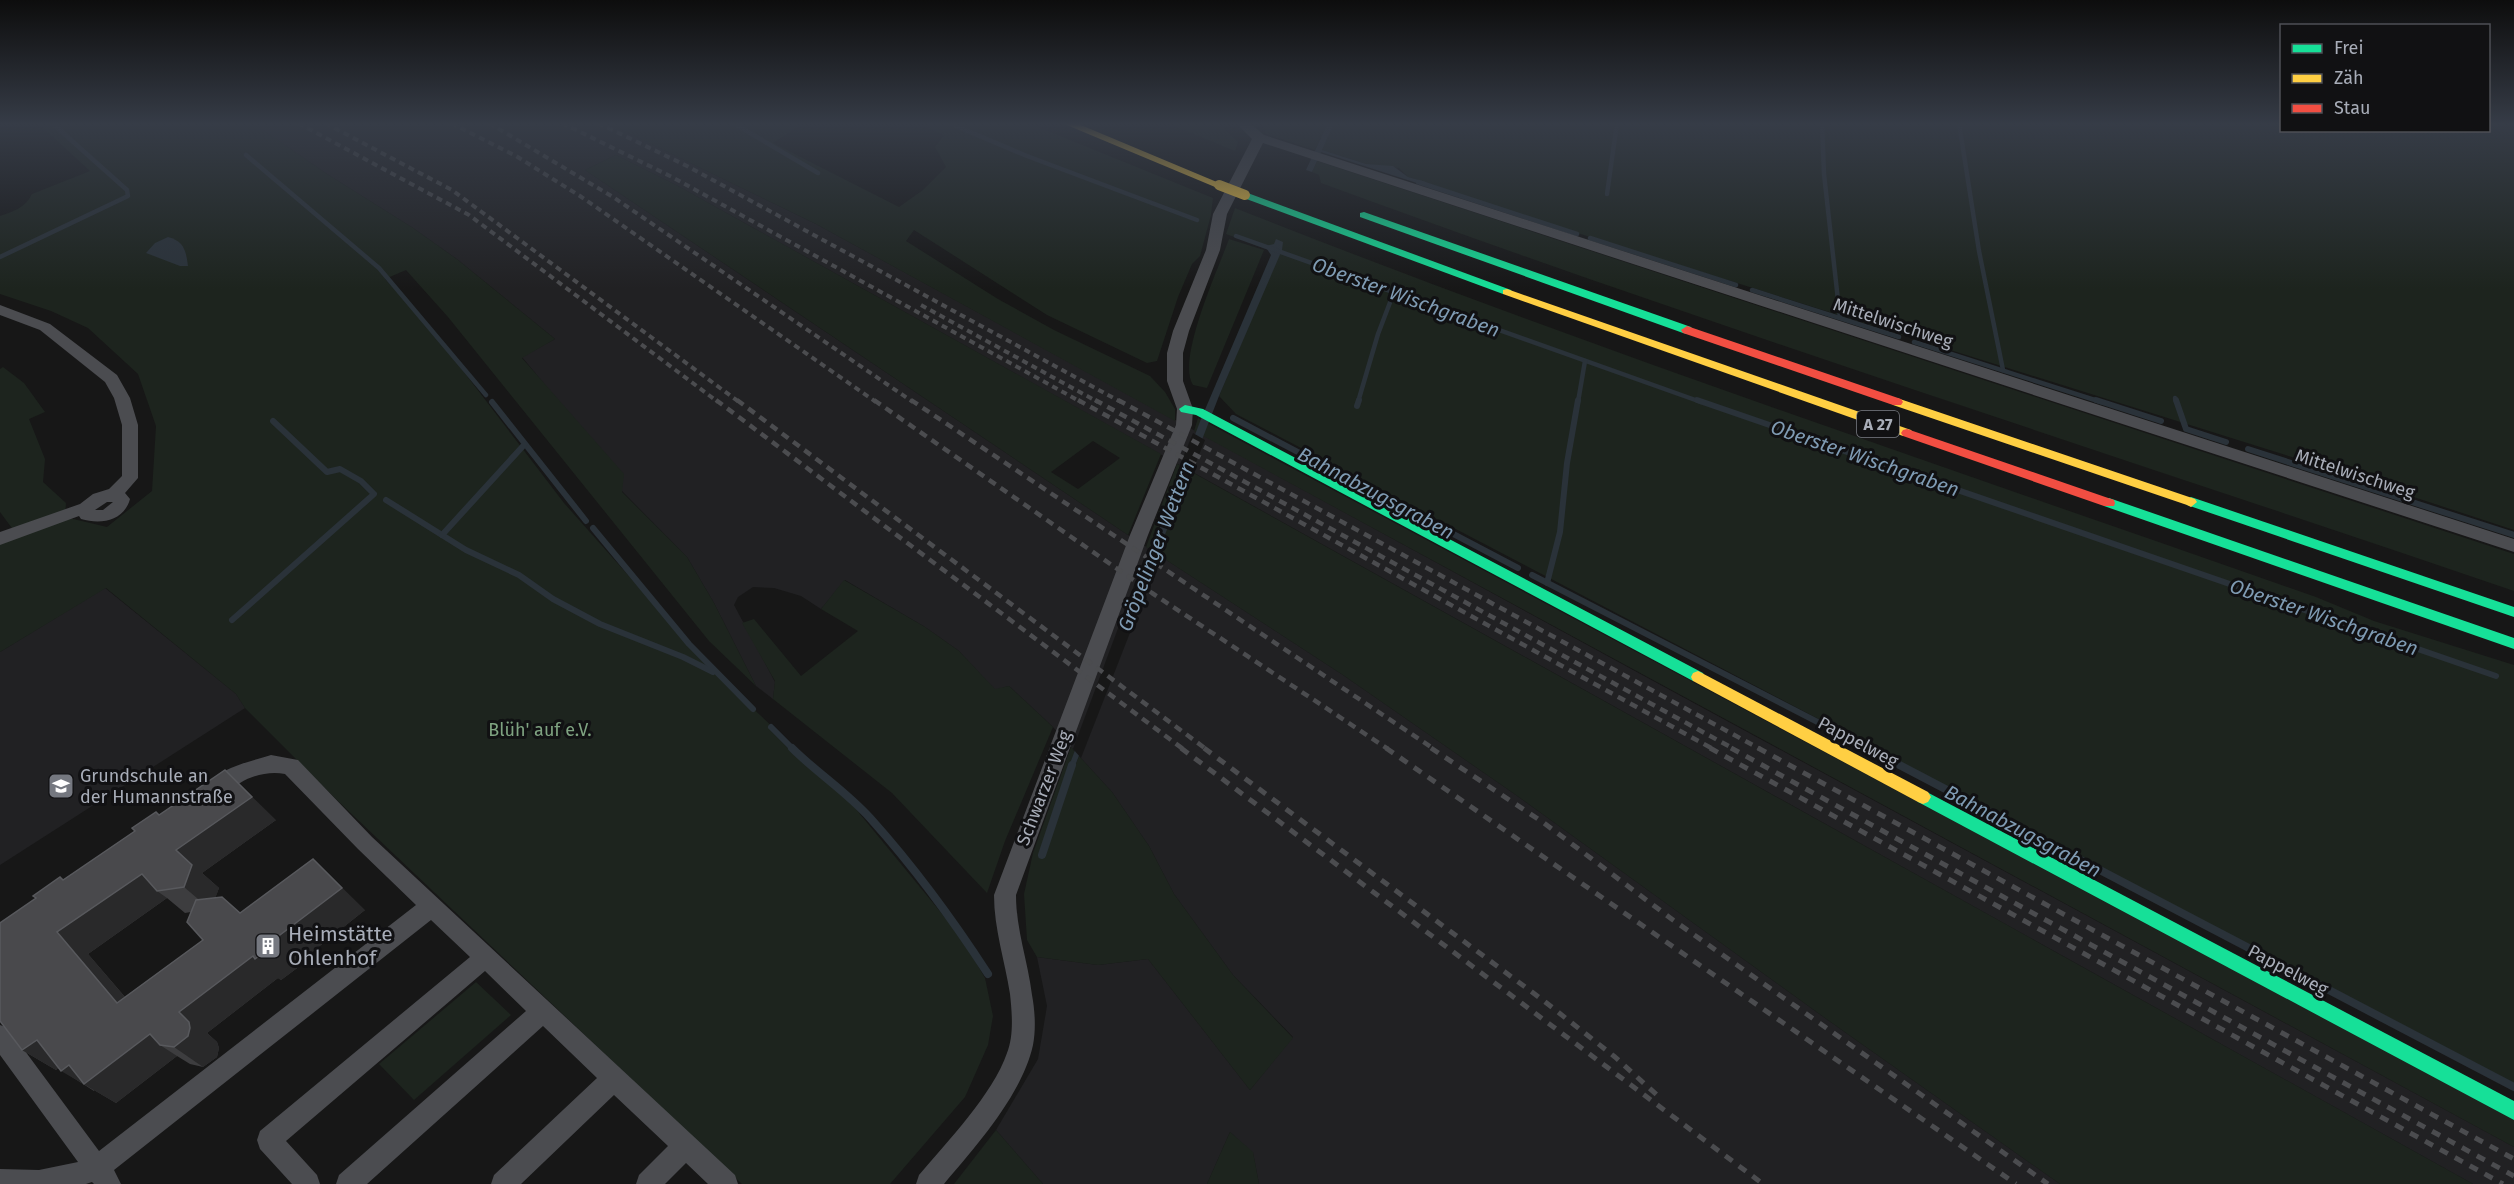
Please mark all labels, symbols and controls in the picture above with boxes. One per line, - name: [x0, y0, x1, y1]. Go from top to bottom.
- legend: [2280, 24, 2490, 132]
- text: Frei: [2334, 37, 2364, 59]
- text: Zäh: [2334, 67, 2363, 89]
- text: Stau: [2334, 97, 2370, 119]
- water label: Oberster Wischgraben: [1309, 252, 1503, 342]
- street label: Mittelwischweg: [1830, 293, 1956, 353]
- road number: A 27: [1857, 411, 1899, 437]
- water label: Oberster Wischgraben: [1768, 414, 1962, 502]
- water label: Bahnabzugsgraben: [1294, 442, 1458, 544]
- street label: Mittelwischweg: [2292, 444, 2418, 504]
- water label: Gröpelinger Wettern: [1112, 457, 1200, 635]
- water label: Oberster Wischgraben: [2227, 573, 2421, 661]
- street label: Pappelweg: [1814, 712, 1902, 773]
- park label: Blüh' auf e.V.: [488, 719, 592, 741]
- street label: Schwarzer Weg: [1012, 727, 1076, 849]
- place label: Grundschule an der Humannstraße: [80, 765, 233, 808]
- school or university icon: Grundschule an der Humannstraße: [46, 771, 76, 801]
- water label: Bahnabzugsgraben: [1941, 780, 2105, 882]
- place label: Heimstätte Ohlenhof: [288, 921, 393, 971]
- building icon: Heimstätte Ohlenhof: [253, 931, 283, 961]
- street label: Pappelweg: [2244, 940, 2332, 1001]

